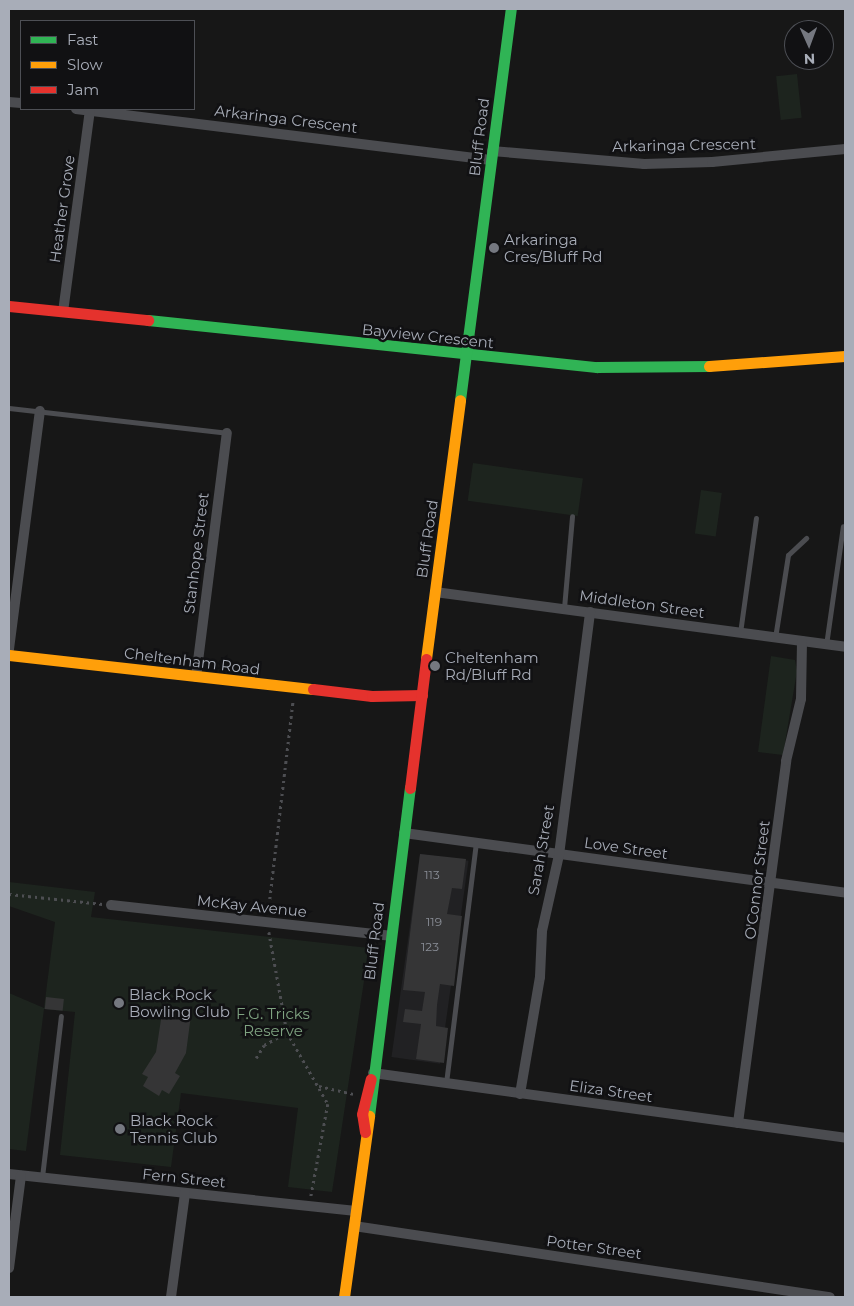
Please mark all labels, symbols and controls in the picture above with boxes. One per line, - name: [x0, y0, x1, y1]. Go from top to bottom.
- legend: [20, 20, 195, 110]
- north arrow: [784, 20, 834, 70]
- text: Fast: [67, 30, 98, 49]
- text: N: [804, 50, 815, 68]
- text: Slow: [67, 55, 103, 74]
- text: Jam: [67, 80, 99, 99]
- street label: Bluff Road: [465, 97, 493, 177]
- street label: Arkaringa Crescent: [213, 101, 359, 137]
- street label: Arkaringa Crescent: [612, 135, 756, 155]
- street label: Heather Grove: [46, 154, 78, 264]
- place label: Arkaringa Cres/Bluff Rd: [504, 230, 602, 265]
- marker: Arkaringa Cres/Bluff Rd: [488, 242, 500, 254]
- street label: Bayview Crescent: [361, 320, 495, 352]
- street label: Stanhope Street: [180, 491, 212, 615]
- street label: Bluff Road: [413, 499, 441, 579]
- street label: Middleton Street: [578, 586, 706, 622]
- street label: Cheltenham Road: [123, 644, 261, 678]
- place label: Cheltenham Rd/Bluff Rd: [445, 648, 539, 683]
- marker: Cheltenham Rd/Bluff Rd: [429, 660, 441, 672]
- street label: Sarah Street: [524, 803, 558, 897]
- street label: O'Connor Street: [741, 819, 773, 941]
- street label: Love Street: [583, 833, 669, 863]
- house number: 113: [424, 868, 440, 882]
- street label: McKay Avenue: [196, 891, 308, 921]
- street label: Bluff Road: [360, 901, 388, 981]
- house number: 119: [426, 915, 442, 929]
- house number: 123: [421, 940, 439, 954]
- place label: Black Rock Bowling Club: [129, 985, 230, 1020]
- marker: Black Rock Bowling Club: [113, 997, 125, 1009]
- park label: F.G. Tricks Reserve: [236, 1004, 310, 1039]
- street label: Eliza Street: [568, 1076, 654, 1106]
- place label: Black Rock Tennis Club: [130, 1111, 217, 1146]
- marker: Black Rock Tennis Club: [114, 1123, 126, 1135]
- street label: Fern Street: [141, 1165, 227, 1191]
- street label: Potter Street: [545, 1231, 643, 1263]

